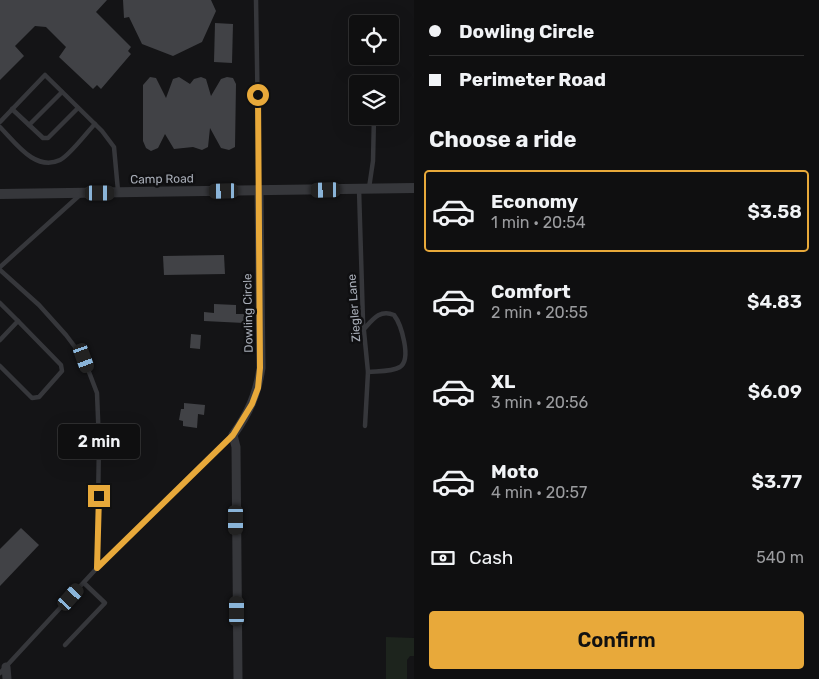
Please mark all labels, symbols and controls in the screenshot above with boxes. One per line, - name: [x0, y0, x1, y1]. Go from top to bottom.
- map controls: [349, 15, 399, 125]
- button: locate: [349, 15, 399, 65]
- text: Dowling Circle: [459, 20, 594, 43]
- text: Perimeter Road: [459, 68, 606, 91]
- button: layers: [349, 75, 399, 125]
- route start: [247, 84, 269, 106]
- text: Choose a ride: [429, 126, 576, 153]
- street label: Camp Road: [130, 171, 194, 187]
- car: [310, 182, 341, 198]
- car: [208, 183, 239, 199]
- car: [85, 186, 115, 201]
- icon: car: [431, 189, 476, 234]
- text: Economy: [491, 190, 578, 213]
- text: $3.58: [747, 200, 802, 223]
- text: 1 min · 20:54: [491, 213, 586, 232]
- street label: Dowling Circle: [240, 273, 256, 353]
- street label: Ziegler Lane: [345, 273, 363, 343]
- icon: car: [431, 279, 476, 324]
- text: Comfort: [491, 280, 571, 303]
- text: $4.83: [747, 290, 802, 313]
- text: 2 min · 20:55: [491, 303, 588, 322]
- car: [71, 341, 96, 375]
- icon: car: [431, 369, 476, 414]
- text: XL: [491, 370, 515, 393]
- text: $6.09: [748, 380, 802, 403]
- text: 3 min · 20:56: [491, 393, 588, 412]
- callout: 2 min: [58, 424, 140, 458]
- text: 2 min: [78, 432, 120, 451]
- icon: car: [431, 459, 476, 504]
- text: Moto: [491, 460, 539, 483]
- text: $3.77: [751, 470, 802, 493]
- text: 4 min · 20:57: [491, 483, 587, 502]
- route end: [88, 485, 110, 507]
- car: [228, 505, 243, 535]
- icon: cash: [429, 544, 457, 572]
- text: Cash: [469, 546, 513, 569]
- text: 540 m: [756, 548, 804, 567]
- car: [55, 581, 86, 613]
- car: [229, 596, 244, 626]
- button: Confirm: [429, 611, 804, 669]

